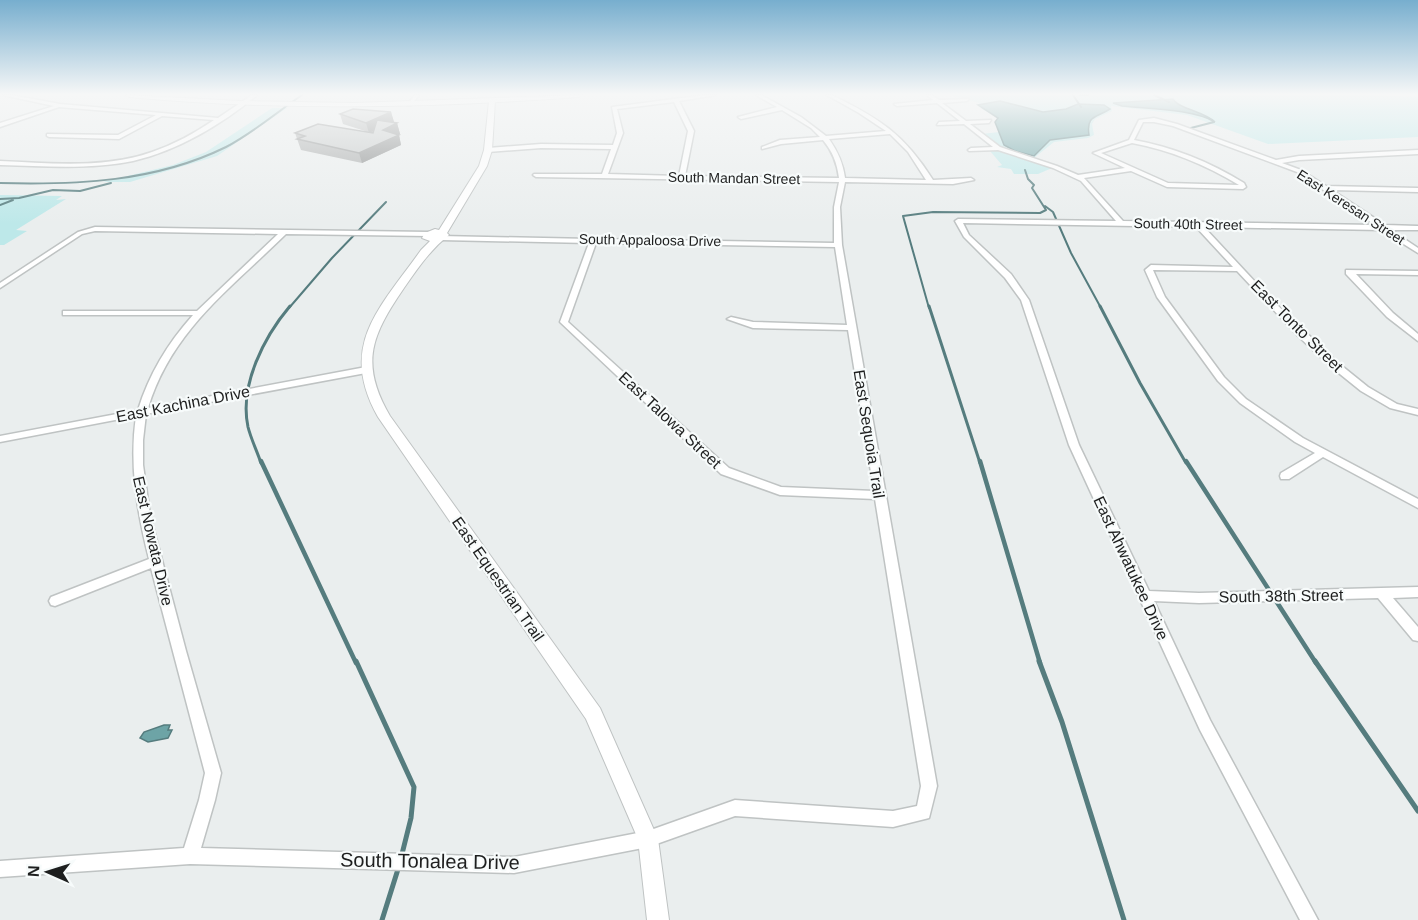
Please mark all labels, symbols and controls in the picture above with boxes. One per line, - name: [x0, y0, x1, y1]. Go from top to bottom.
- street label: East Keresan Street: [1294, 166, 1408, 248]
- street label: South Mandan Street: [668, 169, 800, 187]
- street label: South 40th Street: [1133, 215, 1243, 233]
- street label: South Appaloosa Drive: [579, 231, 722, 249]
- street label: East Tonto Street: [1248, 277, 1347, 376]
- street label: East Talowa Street: [616, 368, 725, 472]
- street label: East Sequoia Trail: [850, 369, 888, 499]
- street label: East Kachina Drive: [115, 383, 252, 425]
- street label: East Nowata Drive: [130, 475, 176, 608]
- street label: East Ahwatukee Drive: [1090, 493, 1172, 643]
- street label: East Equestrian Trail: [449, 514, 547, 644]
- street label: South 38th Street: [1219, 586, 1344, 606]
- north arrow: [18, 842, 78, 902]
- street label: South Tonalea Drive: [340, 848, 520, 874]
- text: N: [25, 865, 42, 877]

